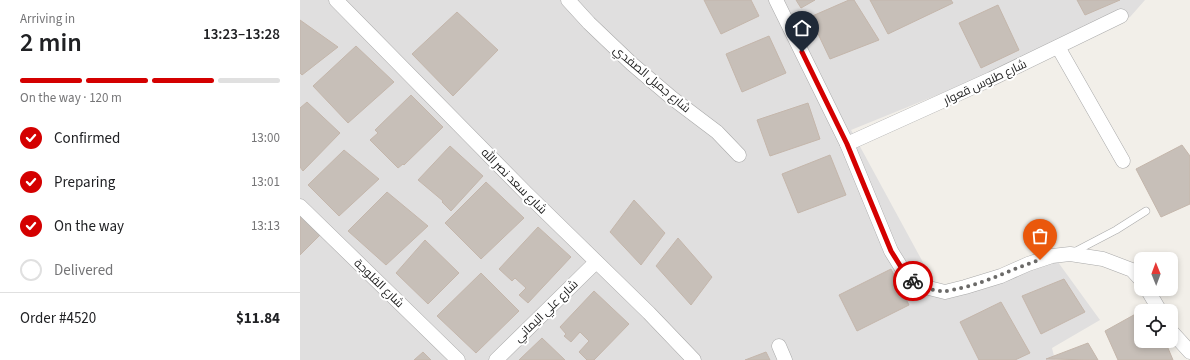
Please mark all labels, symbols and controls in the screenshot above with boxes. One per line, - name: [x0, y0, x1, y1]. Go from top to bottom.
- text: Arriving in: [20, 10, 75, 28]
- pin: [785, 11, 819, 52]
- icon: home: [791, 17, 813, 39]
- text: 2 min: [20, 24, 82, 61]
- text: 13:23–13:28: [203, 24, 280, 45]
- street label: شارع جميل الصفدي: [609, 42, 694, 118]
- street label: شارع طنوس قعوار: [940, 56, 1030, 110]
- text: On the way · 120 m: [20, 89, 122, 107]
- icon: check: [20, 127, 42, 149]
- text: Confirmed: [54, 128, 120, 149]
- text: 13:00: [251, 129, 280, 147]
- street label: شارع سعد نصر الله: [477, 145, 550, 218]
- icon: check: [20, 171, 42, 193]
- text: Preparing: [54, 172, 115, 193]
- text: 13:01: [251, 173, 280, 191]
- icon: check: [20, 215, 42, 237]
- text: On the way: [54, 216, 124, 237]
- text: 13:13: [251, 217, 280, 235]
- pin: [1023, 219, 1057, 260]
- icon: bag: [1029, 225, 1051, 247]
- north arrow: [1134, 252, 1178, 296]
- map controls: [1134, 252, 1178, 348]
- street label: شارع الفلوجة: [350, 255, 408, 312]
- text: Delivered: [54, 260, 113, 281]
- courier: [893, 261, 933, 301]
- icon: bike: [902, 270, 924, 292]
- street label: شارع علي اليماني: [510, 276, 583, 347]
- button: locate: [1134, 304, 1178, 348]
- text: Order #4520: [20, 308, 96, 329]
- text: $11.84: [236, 308, 280, 329]

